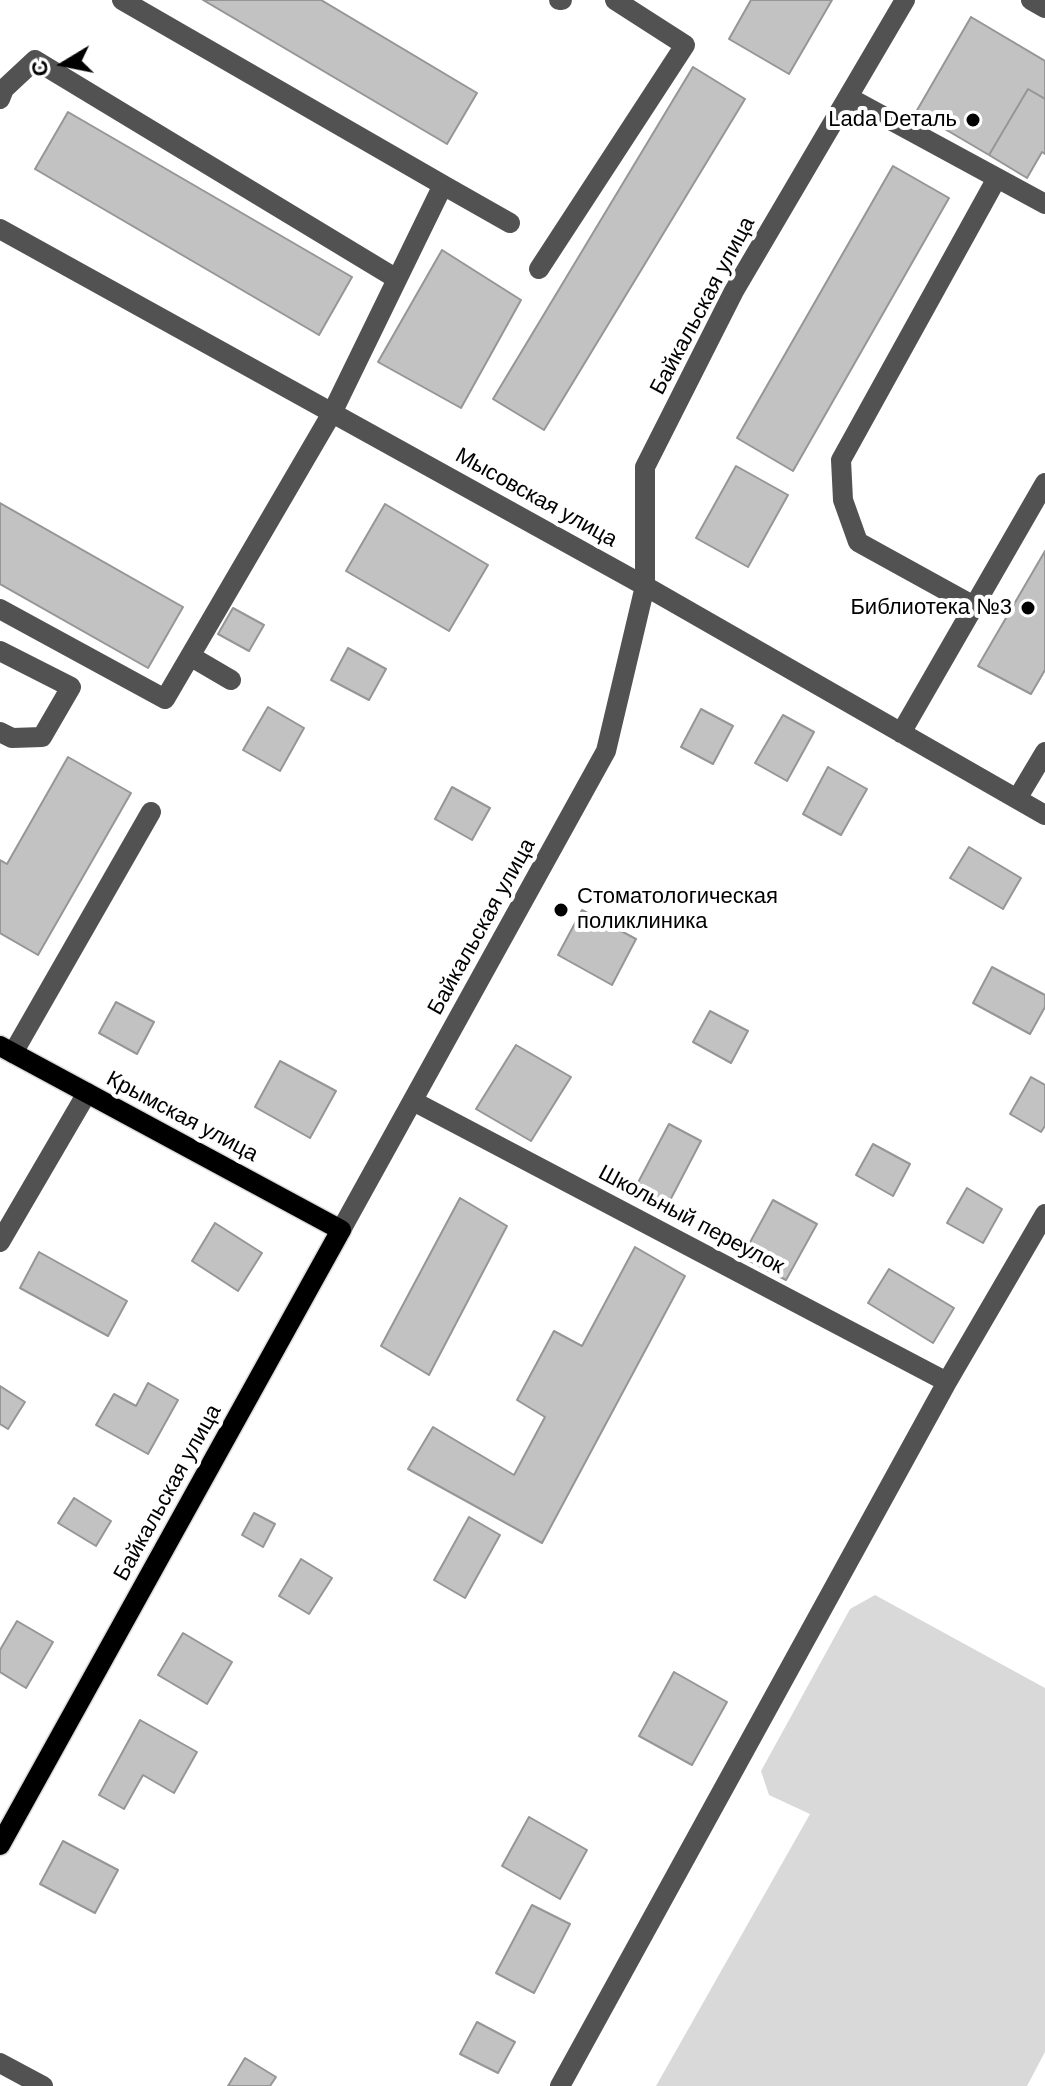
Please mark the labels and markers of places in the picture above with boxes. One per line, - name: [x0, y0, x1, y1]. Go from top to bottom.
- place label: Lada Dеталь: [828, 107, 957, 133]
- marker: Lada Dеталь: [964, 111, 982, 129]
- place label: Библиотека №3: [850, 595, 1012, 621]
- marker: Библиотека №3: [1019, 599, 1037, 617]
- place label: Стоматологическая поликлиника: [577, 884, 778, 936]
- marker: Стоматологическая поликлиника: [552, 901, 570, 919]

